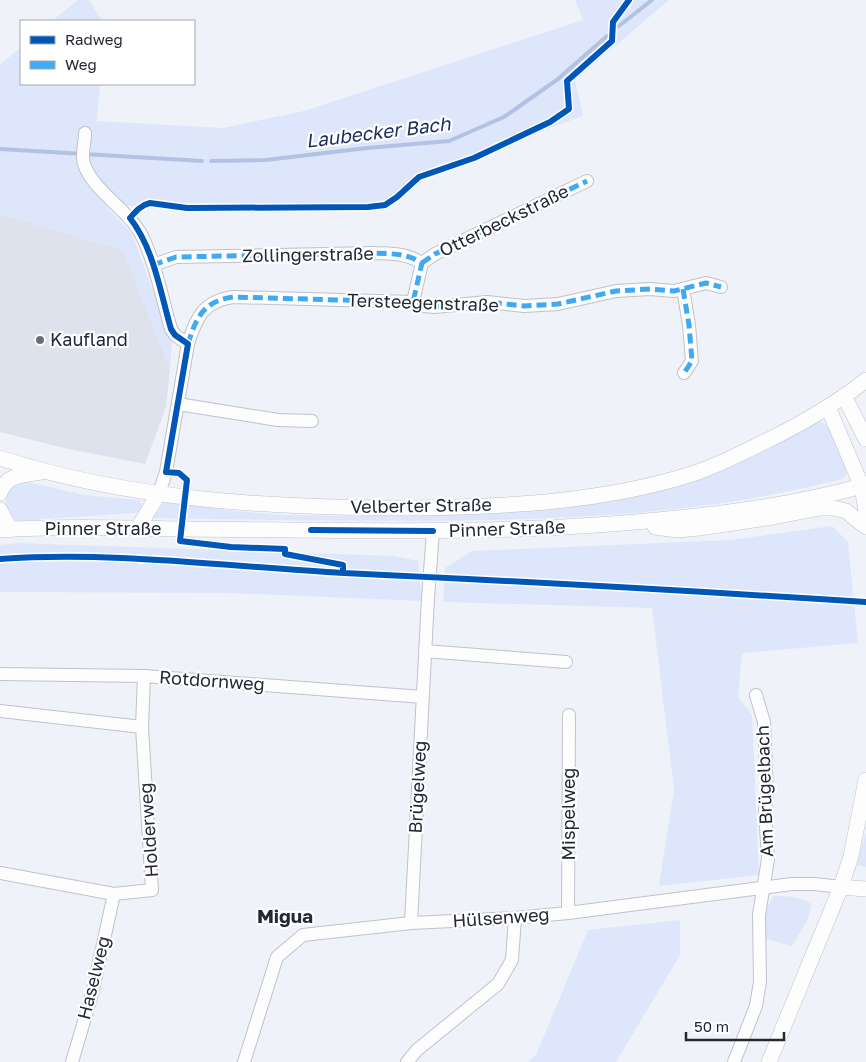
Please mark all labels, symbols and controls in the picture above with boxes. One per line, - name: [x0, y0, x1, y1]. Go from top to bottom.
- legend: [20, 20, 195, 85]
- text: Radweg: [65, 30, 123, 48]
- text: Weg: [65, 55, 97, 73]
- water label: Laubecker Bach: [304, 111, 453, 152]
- street label: Otterbeckstraße: [435, 179, 572, 261]
- street label: Zollingerstraße: [242, 242, 374, 266]
- street label: Tersteegenstraße: [347, 288, 499, 316]
- place label: Kaufland: [50, 328, 128, 350]
- marker: Kaufland: [34, 334, 46, 346]
- street label: Velberter Straße: [350, 493, 492, 517]
- street label: Pinner Straße: [448, 515, 566, 541]
- street label: Pinner Straße: [45, 517, 161, 539]
- street label: Rotdornweg: [159, 665, 266, 695]
- street label: Am Brügelbach: [751, 725, 777, 857]
- street label: Brügelweg: [404, 740, 430, 834]
- street label: Mispelweg: [557, 768, 579, 860]
- street label: Holderweg: [134, 782, 162, 878]
- street label: Hülsenweg: [452, 903, 550, 931]
- district label: Migua: [257, 904, 313, 927]
- street label: Haselweg: [72, 934, 114, 1022]
- scale bar: [686, 1010, 784, 1042]
- text: 50 m: [694, 1017, 729, 1035]

